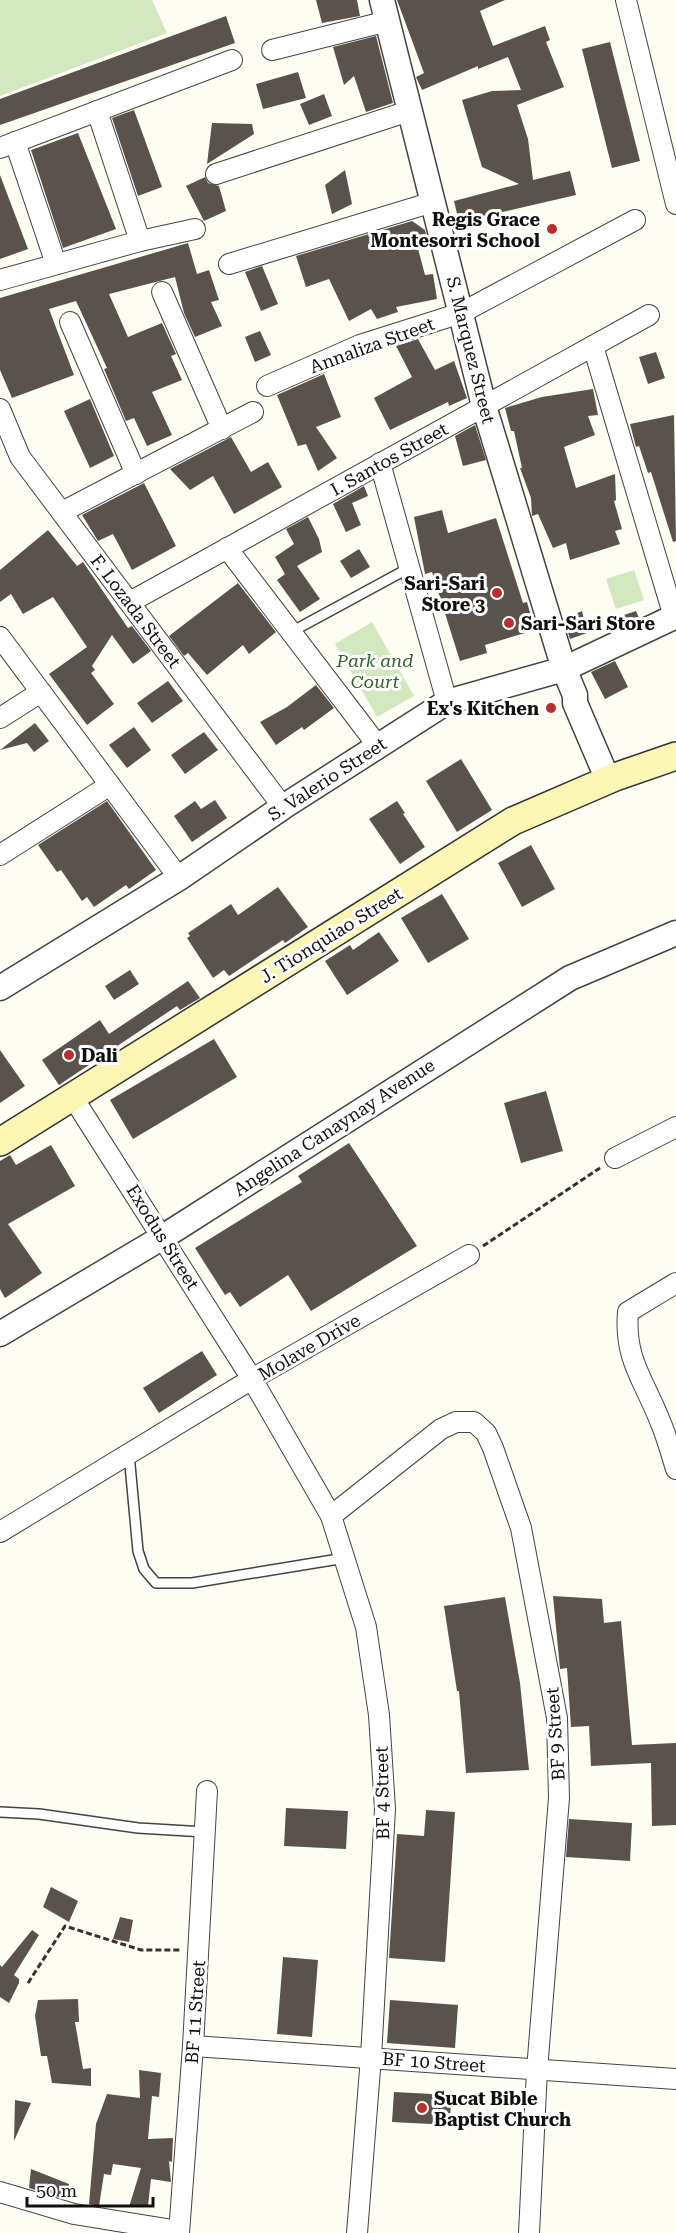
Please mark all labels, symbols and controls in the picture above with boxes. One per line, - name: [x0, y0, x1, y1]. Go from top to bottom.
- place label: Regis Grace Montesorri School: [370, 209, 540, 251]
- marker: Regis Grace Montesorri School: [545, 222, 559, 236]
- street label: S. Marquez Street: [443, 274, 500, 426]
- street label: Annaliza Street: [307, 313, 438, 377]
- street label: I. Santos Street: [327, 418, 452, 500]
- street label: F. Lozada Street: [87, 550, 186, 672]
- place label: Sari-Sari Store 3: [404, 573, 485, 615]
- marker: Sari-Sari Store 3: [490, 586, 504, 600]
- place label: Sari-Sari Store: [521, 613, 655, 634]
- marker: Sari-Sari Store: [502, 616, 516, 630]
- park label: Park and Court: [336, 650, 413, 692]
- place label: Ex's Kitchen: [427, 698, 539, 719]
- marker: Ex's Kitchen: [544, 701, 558, 715]
- street label: S. Valerio Street: [264, 733, 390, 825]
- street label: J. Tionquiao Street: [256, 883, 406, 987]
- place label: Dali: [81, 1045, 118, 1066]
- marker: Dali: [62, 1048, 76, 1062]
- street label: Angelina Canaynay Avenue: [229, 1054, 439, 1200]
- street label: Exodus Street: [122, 1180, 204, 1294]
- street label: Molave Drive: [254, 1309, 364, 1385]
- street label: BF 9 Street: [541, 1686, 569, 1781]
- street label: BF 4 Street: [371, 1746, 393, 1840]
- street label: BF 11 Street: [181, 1959, 209, 2064]
- street label: BF 10 Street: [382, 2048, 487, 2076]
- place label: Sucat Bible Baptist Church: [434, 2088, 571, 2130]
- marker: Sucat Bible Baptist Church: [415, 2101, 429, 2115]
- scale bar: [27, 2170, 153, 2208]
- text: 50 m: [36, 2180, 77, 2201]

